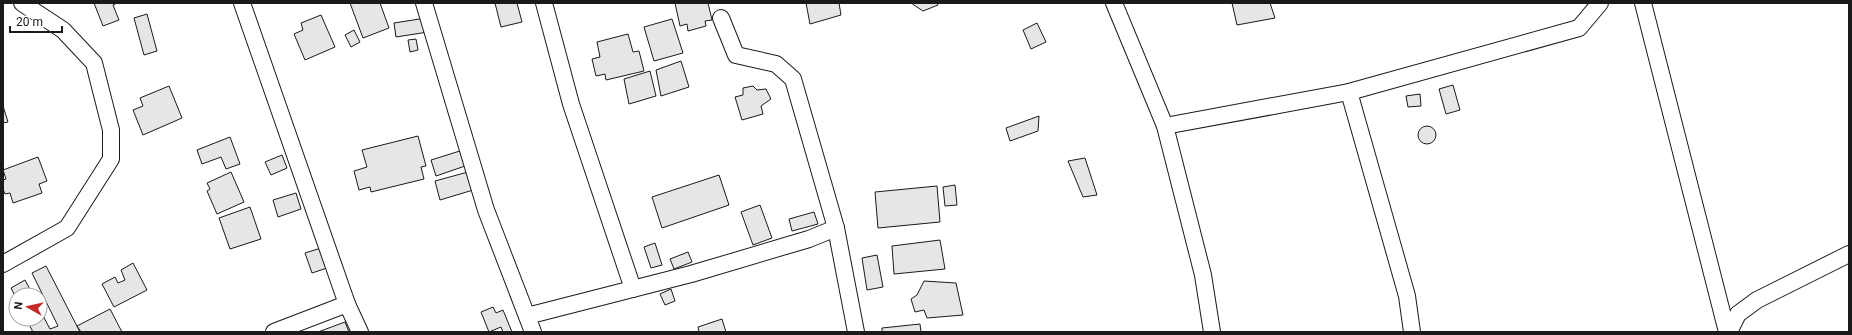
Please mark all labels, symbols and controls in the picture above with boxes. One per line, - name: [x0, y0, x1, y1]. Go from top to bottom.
- scale bar: [10, 8, 62, 34]
- text: 20 m: [16, 15, 43, 29]
- north arrow: [8, 287, 48, 327]
- text: N: [12, 301, 26, 310]

